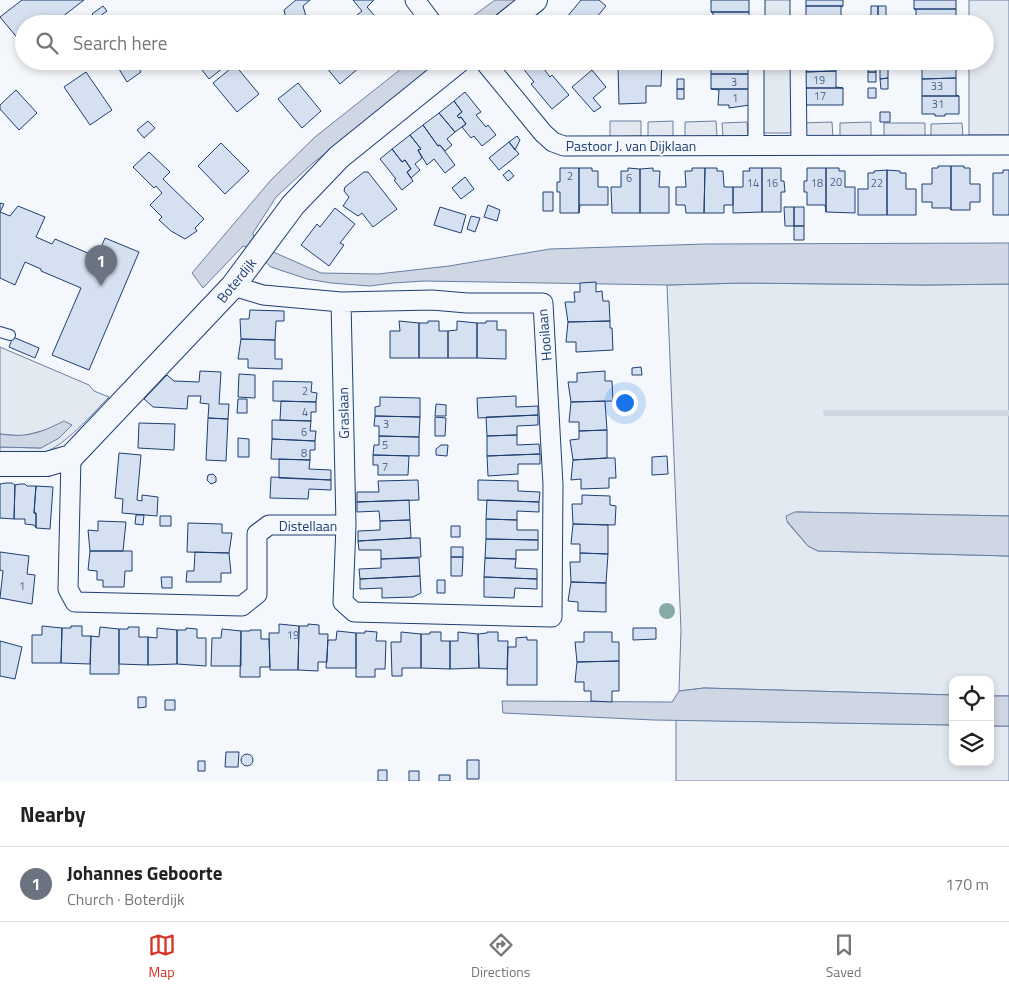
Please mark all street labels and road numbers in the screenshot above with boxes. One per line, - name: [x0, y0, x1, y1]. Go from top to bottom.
- street label: Pastoor J. van Dijklaan: [566, 135, 696, 156]
- street label: Boterdijk: [211, 253, 261, 307]
- street label: Hooilaan: [531, 308, 557, 362]
- street label: Graslaan: [332, 387, 354, 439]
- street label: Distellaan: [279, 515, 337, 536]

